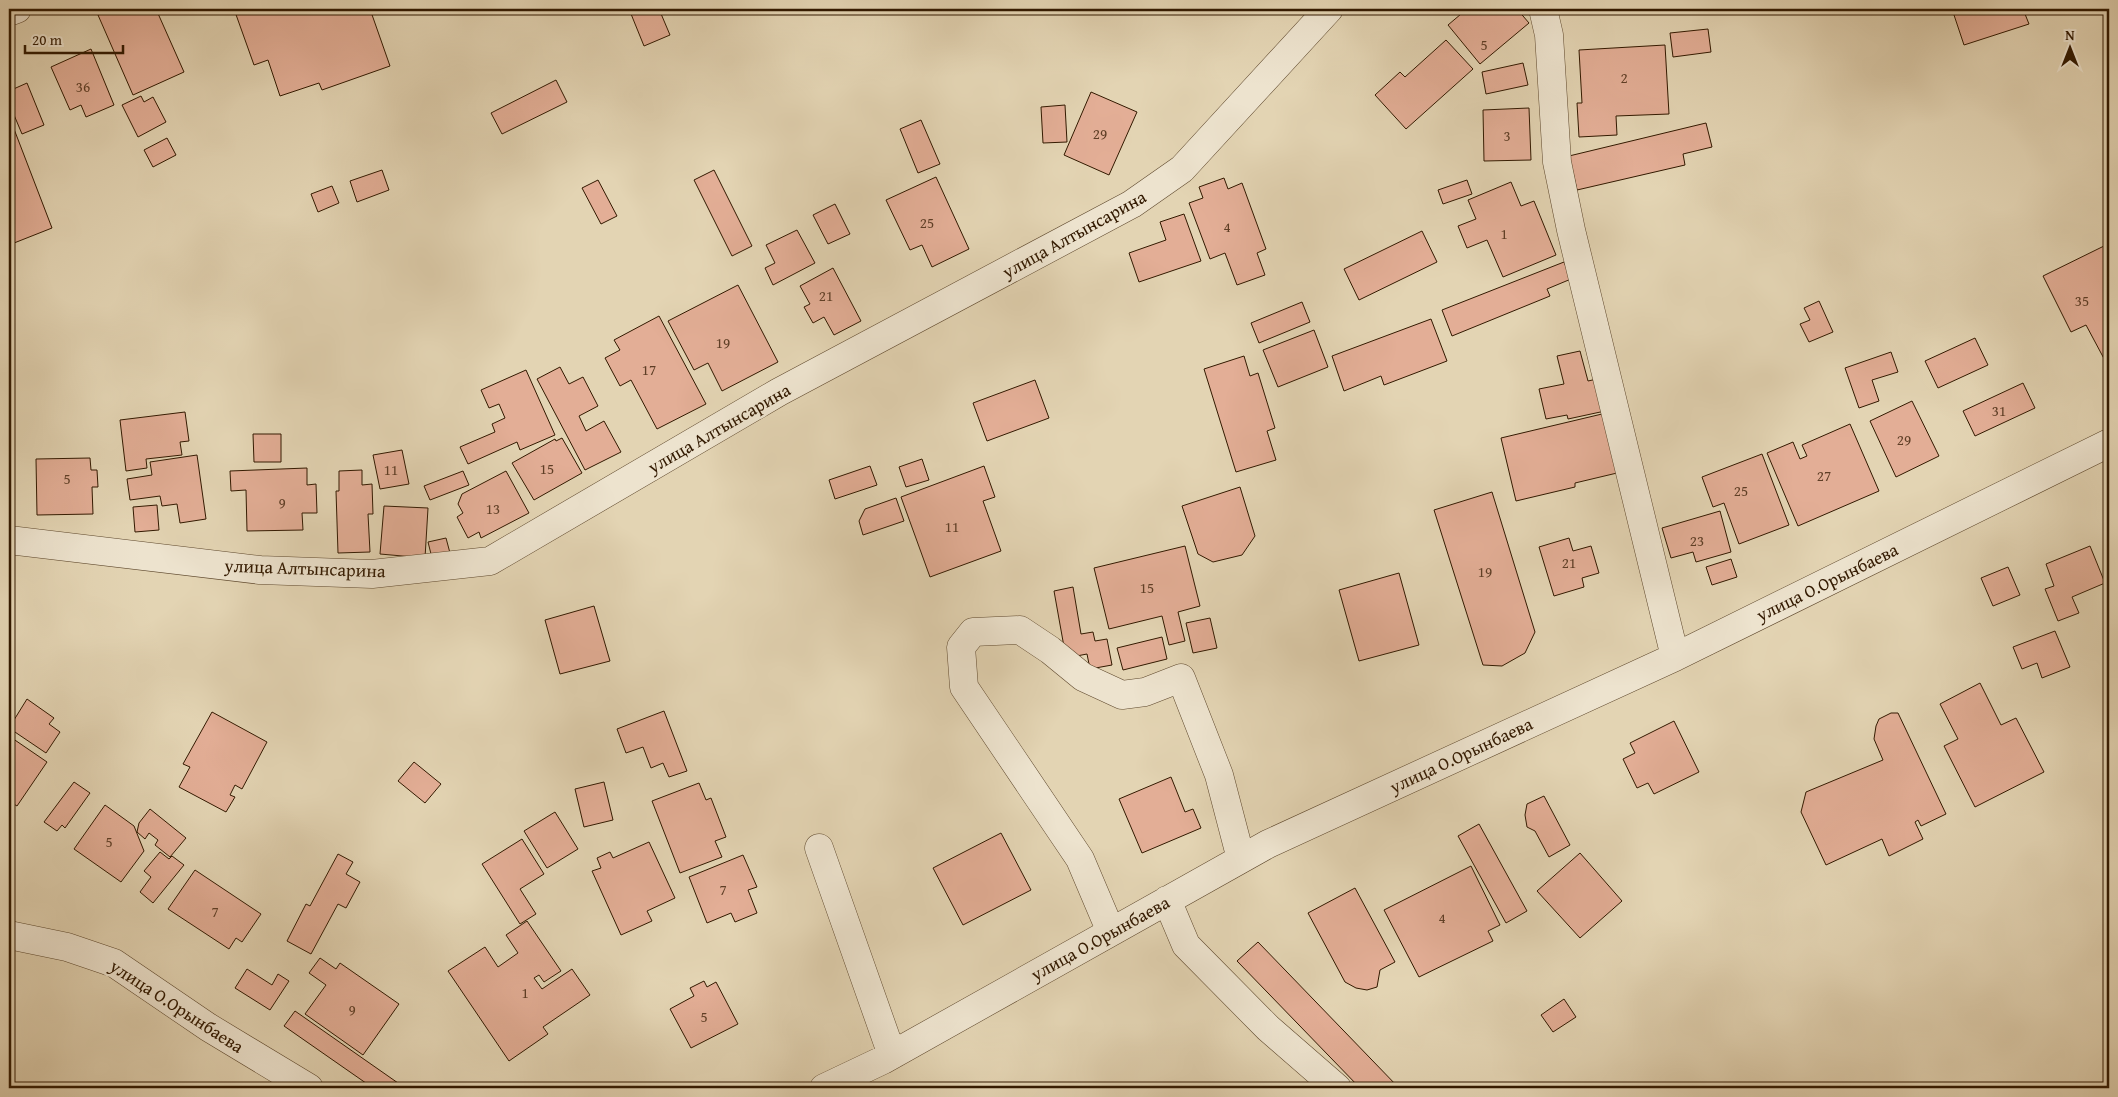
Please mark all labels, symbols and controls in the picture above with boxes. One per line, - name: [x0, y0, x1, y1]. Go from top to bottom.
- scale bar: [25, 22, 122, 54]
- north arrow: [2046, 22, 2096, 72]
- text: N: [2065, 25, 2075, 45]
- text: 20 m: [32, 29, 63, 50]
- house number: 5: [1480, 34, 1488, 55]
- house number: 2: [1620, 67, 1628, 88]
- house number: 36: [76, 76, 90, 97]
- house number: 29: [1093, 123, 1107, 144]
- house number: 3: [1503, 125, 1511, 146]
- street label: улица Алтынсарина: [996, 183, 1151, 285]
- house number: 25: [920, 212, 934, 233]
- house number: 4: [1223, 216, 1231, 237]
- house number: 1: [1500, 223, 1508, 244]
- house number: 21: [819, 285, 833, 306]
- house number: 35: [2075, 290, 2089, 311]
- house number: 19: [716, 332, 730, 353]
- house number: 17: [642, 359, 656, 380]
- street label: улица Алтынсарина: [642, 376, 796, 480]
- house number: 31: [1992, 400, 2006, 421]
- house number: 29: [1897, 429, 1911, 450]
- house number: 15: [540, 458, 554, 479]
- house number: 11: [384, 459, 398, 480]
- house number: 27: [1817, 465, 1831, 486]
- house number: 5: [63, 468, 71, 489]
- house number: 25: [1734, 480, 1748, 501]
- house number: 9: [278, 492, 286, 513]
- house number: 13: [486, 498, 500, 519]
- house number: 11: [945, 516, 959, 537]
- house number: 23: [1690, 530, 1704, 551]
- street label: улица О.Орынбаева: [1750, 536, 1903, 629]
- street label: улица Алтынсарина: [223, 552, 386, 584]
- house number: 21: [1562, 552, 1576, 573]
- house number: 19: [1478, 561, 1492, 582]
- house number: 15: [1140, 577, 1154, 598]
- street label: улица О.Орынбаева: [1384, 710, 1537, 800]
- house number: 5: [105, 831, 113, 852]
- house number: 7: [719, 879, 727, 900]
- street label: улица О.Орынбаева: [1025, 888, 1175, 988]
- house number: 7: [211, 901, 219, 922]
- house number: 4: [1438, 907, 1446, 928]
- street label: улица О.Орынбаева: [104, 952, 250, 1060]
- house number: 1: [521, 982, 529, 1003]
- house number: 9: [348, 999, 356, 1020]
- house number: 5: [700, 1006, 708, 1027]

